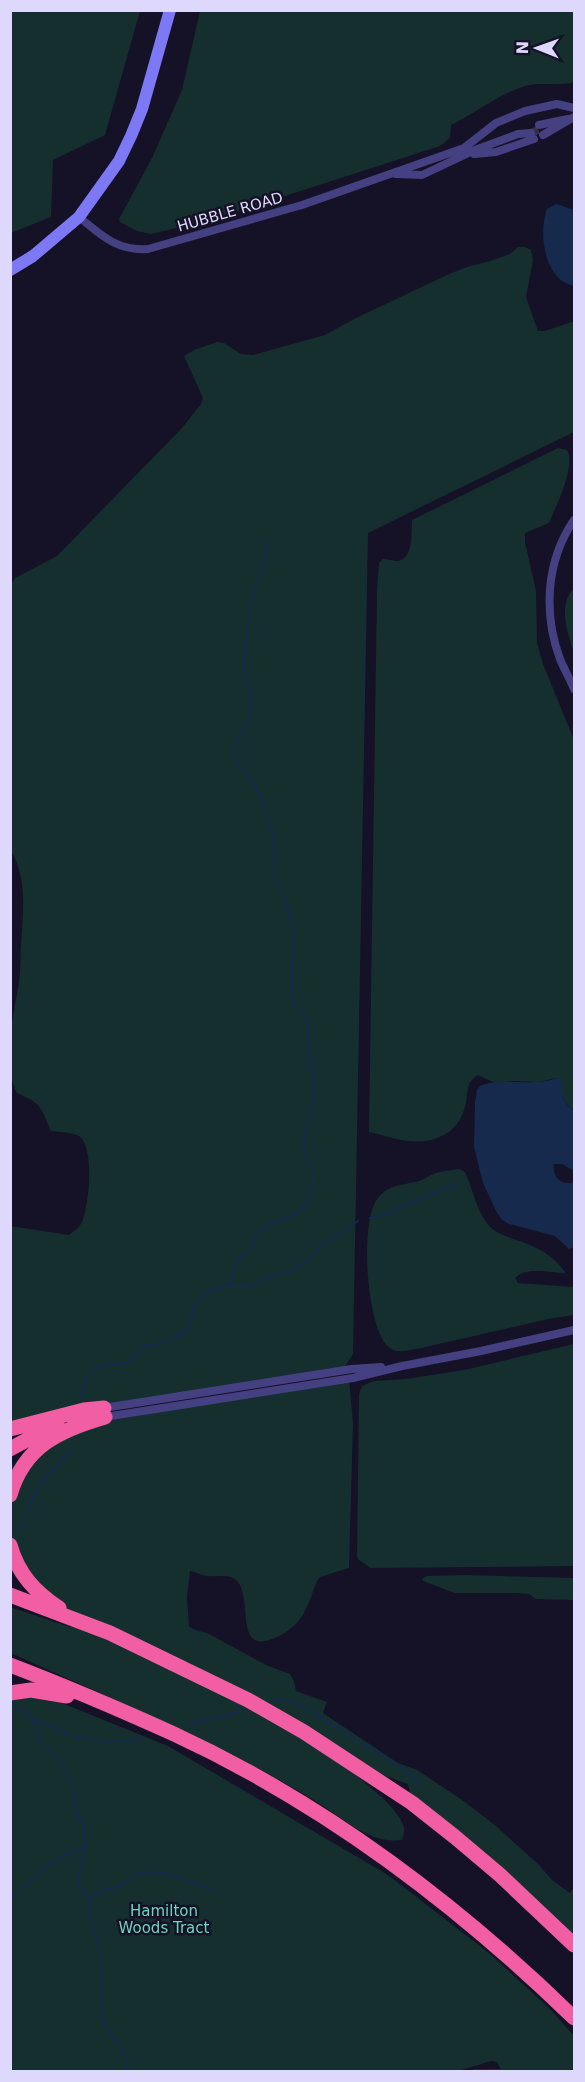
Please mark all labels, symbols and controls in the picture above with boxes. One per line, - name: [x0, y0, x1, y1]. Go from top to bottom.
- north arrow: [507, 18, 567, 78]
- text: N: [513, 41, 532, 55]
- street label: HUBBLE ROAD: [175, 188, 285, 236]
- park label: Hamilton Woods Tract: [119, 1902, 210, 1937]

